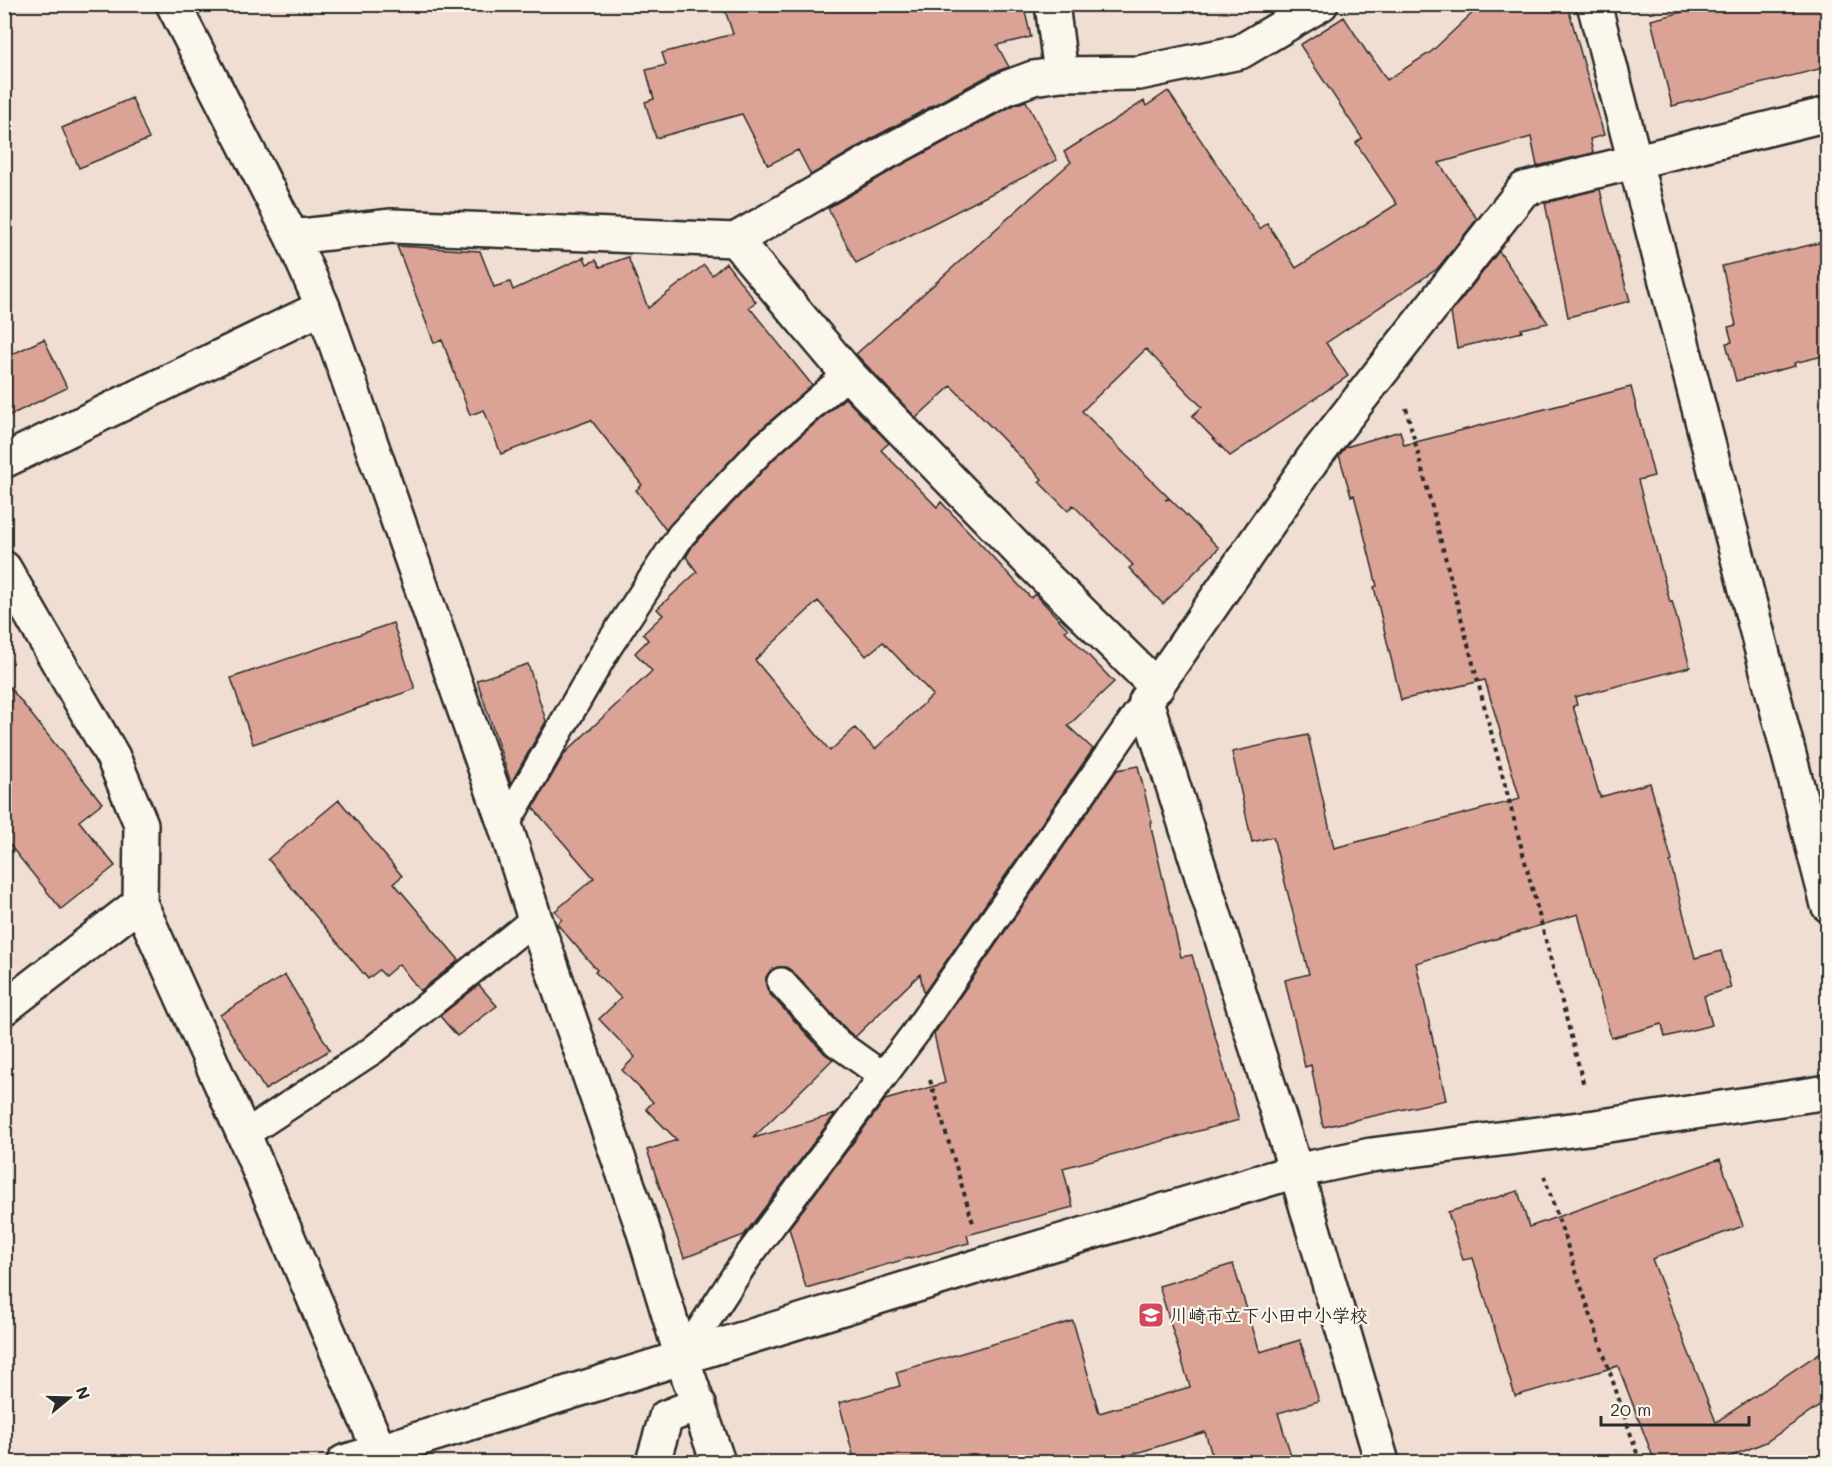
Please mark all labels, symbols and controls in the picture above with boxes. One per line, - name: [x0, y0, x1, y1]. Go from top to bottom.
- school or university icon: 川崎市立下小田中小学校: [1136, 1300, 1166, 1330]
- place label: 川崎市立下小田中小学校: [1170, 1303, 1368, 1327]
- north arrow: [39, 1368, 99, 1428]
- text: N: [72, 1384, 96, 1402]
- scale bar: [1601, 1389, 1750, 1427]
- text: 20 m: [1610, 1397, 1651, 1421]

